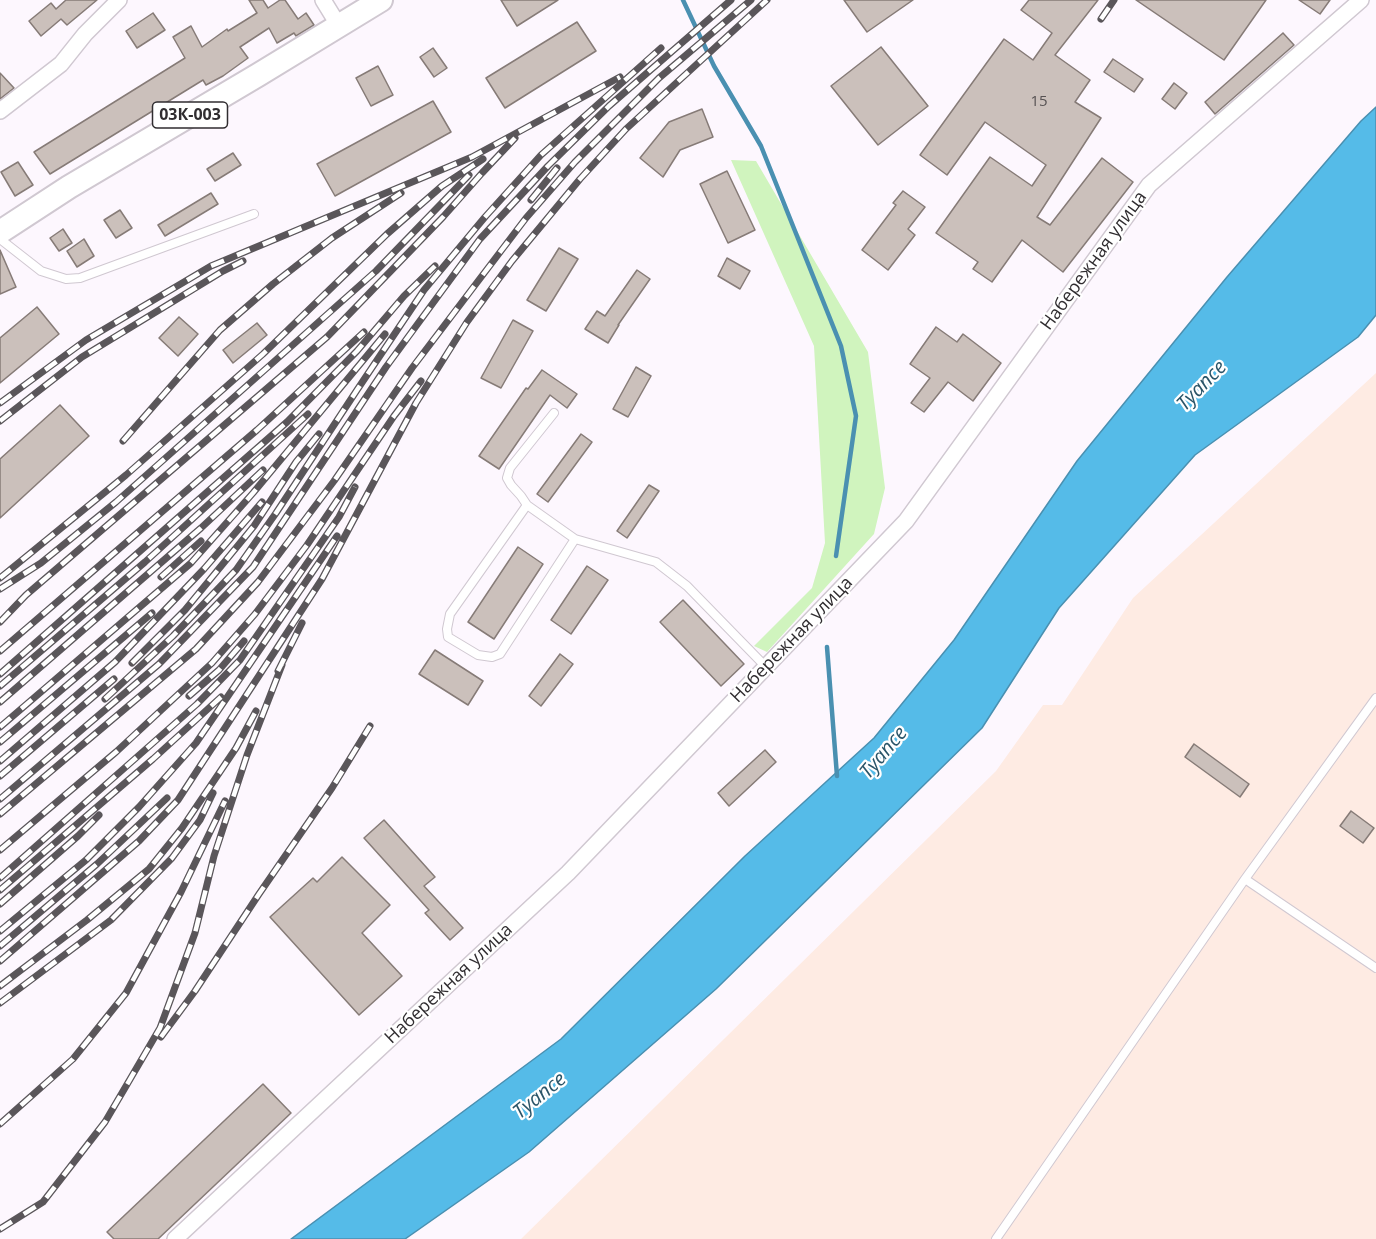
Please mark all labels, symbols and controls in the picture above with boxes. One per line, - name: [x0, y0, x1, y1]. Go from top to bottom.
- house number: 15: [1030, 93, 1048, 111]
- road number: 03К-003: [152, 102, 228, 128]
- street label: Набережная улица: [1036, 187, 1152, 335]
- water label: Туапсе: [1172, 356, 1232, 416]
- street label: Набережная улица: [726, 573, 858, 707]
- water label: Туапсе: [855, 722, 913, 784]
- street label: Набережная улица: [381, 919, 517, 1049]
- water label: Туапсе: [509, 1067, 571, 1125]

